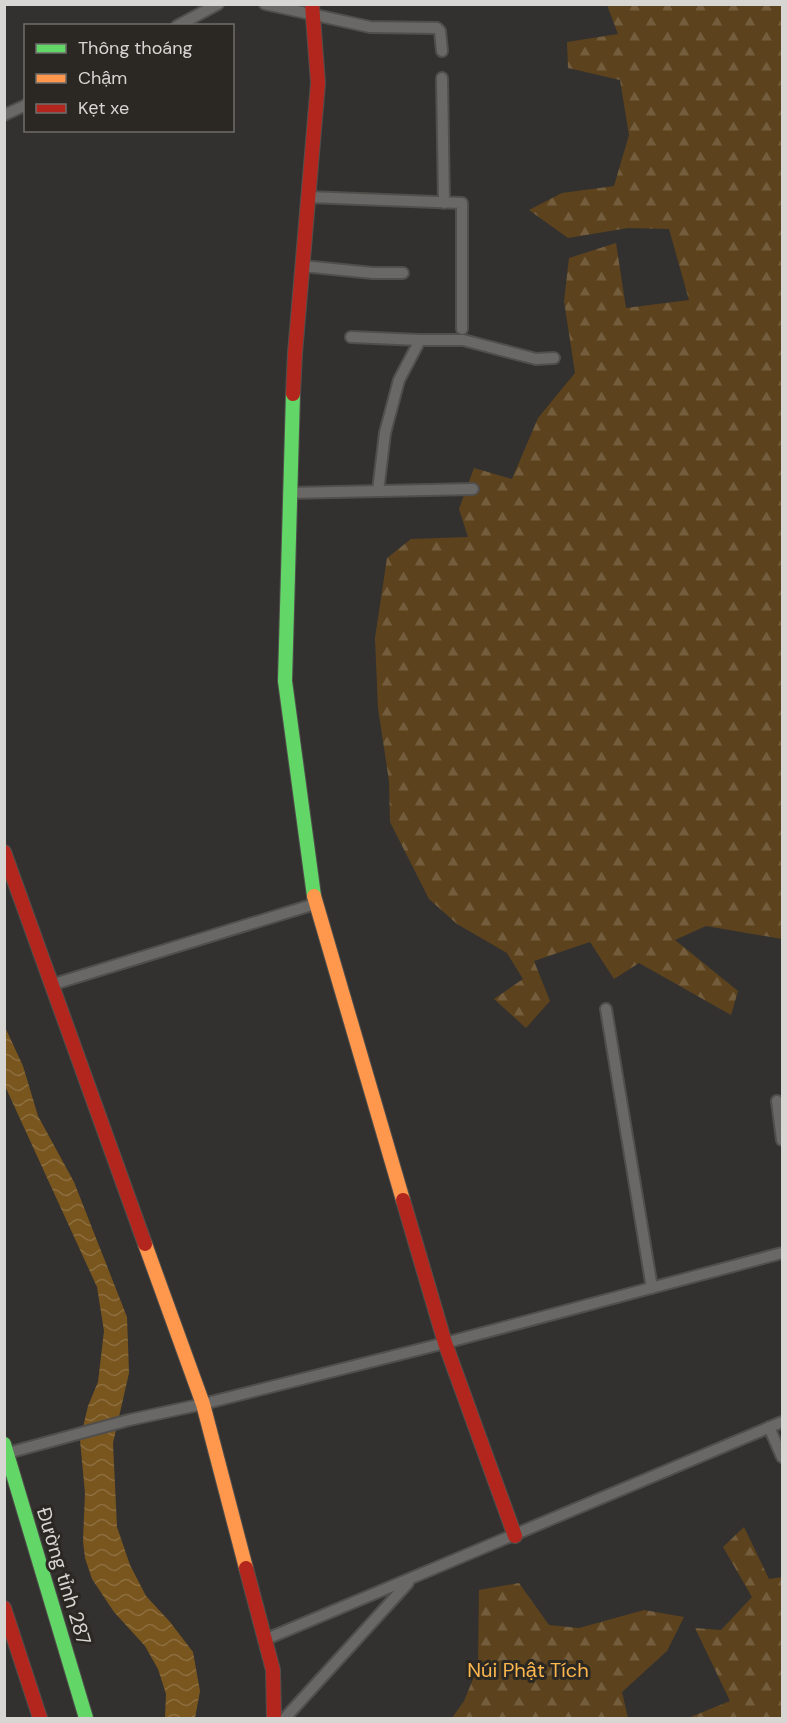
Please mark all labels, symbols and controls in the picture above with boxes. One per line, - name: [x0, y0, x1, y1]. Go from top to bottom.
- legend: [24, 24, 234, 132]
- text: Thông thoáng: [78, 36, 193, 60]
- text: Chậm: [78, 66, 127, 90]
- text: Kẹt xe: [78, 96, 129, 120]
- street label: Đường tỉnh 287: [31, 1504, 97, 1648]
- park label: Núi Phật Tích: [467, 1657, 589, 1683]

